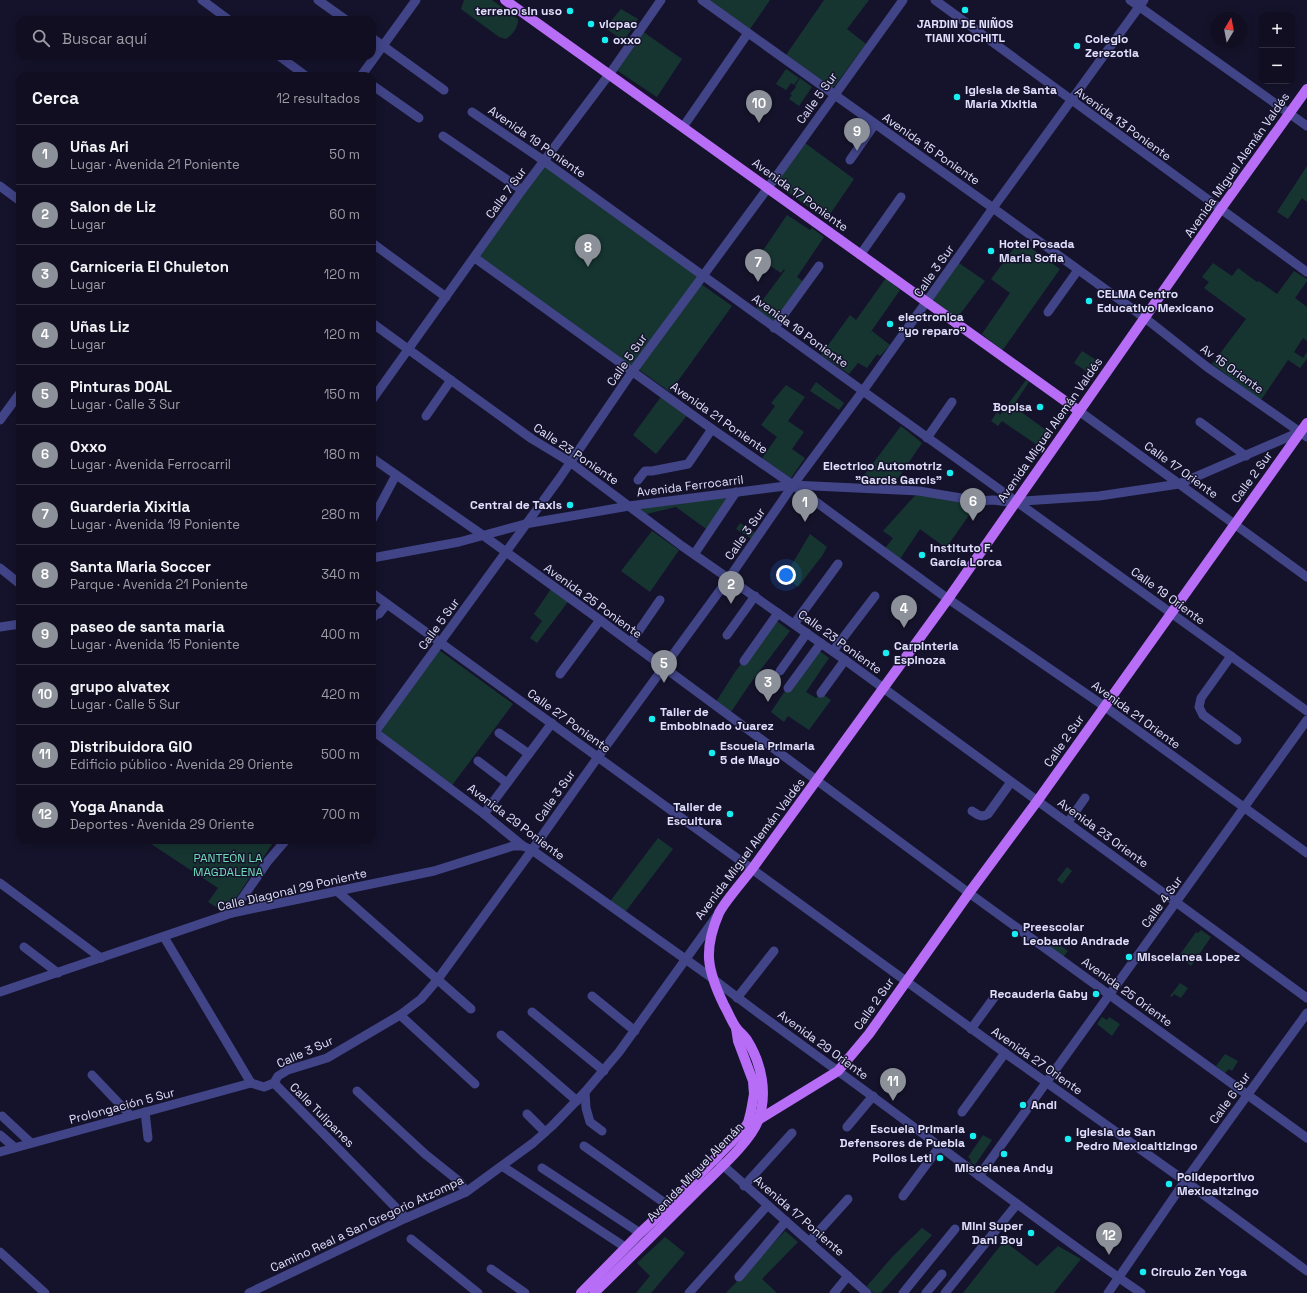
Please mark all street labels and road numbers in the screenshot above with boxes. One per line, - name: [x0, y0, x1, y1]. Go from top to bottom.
- street label: Calle 5 Sur: [793, 69, 841, 127]
- street label: Avenida 13 Poniente: [1072, 84, 1174, 164]
- street label: Avenida Miguel Alemán Valdés: [1181, 90, 1293, 240]
- street label: Avenida 19 Poniente: [485, 102, 589, 182]
- street label: Avenida 15 Poniente: [879, 109, 983, 189]
- street label: Avenida 17 Poniente: [749, 155, 851, 235]
- street label: Calle 7 Sur: [482, 164, 530, 222]
- street label: Calle 3 Sur: [910, 241, 958, 300]
- street label: Avenida 19 Poniente: [749, 291, 851, 371]
- street label: Calle 5 Sur: [603, 330, 651, 389]
- street label: Av 15 Oriente: [1197, 341, 1267, 397]
- street label: Avenida Miguel Alemán Valdés: [994, 355, 1106, 505]
- street label: Avenida 21 Poniente: [667, 378, 771, 458]
- street label: Calle 23 Poniente: [530, 420, 622, 488]
- street label: Calle 17 Oriente: [1141, 438, 1221, 502]
- street label: Calle 2 Sur: [1228, 448, 1276, 506]
- street label: Avenida Ferrocarril: [636, 472, 744, 500]
- street label: Calle 3 Sur: [721, 504, 769, 563]
- street label: Avenida 25 Poniente: [541, 560, 645, 642]
- street label: Calle 19 Oriente: [1128, 564, 1208, 628]
- street label: Calle 5 Sur: [415, 595, 463, 653]
- street label: Calle 23 Poniente: [795, 606, 885, 678]
- street label: Avenida 21 Oriente: [1088, 677, 1184, 753]
- street label: Calle 27 Poniente: [524, 685, 614, 757]
- street label: Calle 2 Sur: [1040, 711, 1088, 770]
- street label: Calle 3 Sur: [531, 766, 579, 825]
- street label: Avenida Miguel Alemán Valdés: [692, 775, 808, 923]
- street label: Avenida 29 Poniente: [464, 780, 568, 864]
- street label: Avenida 23 Oriente: [1054, 795, 1152, 871]
- street label: Calle Diagonal 29 Poniente: [216, 865, 368, 915]
- street label: Calle 4 Sur: [1138, 872, 1187, 931]
- street label: Avenida 25 Oriente: [1078, 954, 1176, 1030]
- street label: Calle 2 Sur: [850, 974, 898, 1033]
- street label: Avenida 29 Oriente: [774, 1007, 872, 1083]
- street label: Avenida 27 Oriente: [988, 1024, 1086, 1098]
- street label: Calle 3 Sur: [274, 1032, 336, 1072]
- street label: Calle 6 Sur: [1206, 1069, 1254, 1127]
- street label: Calle Tulipanes: [286, 1079, 358, 1151]
- street label: Prolongación 5 Sur: [67, 1084, 177, 1128]
- street label: Avenida Miguel Alemán: [643, 1119, 747, 1225]
- street label: Camino Real a San Gregorio Atzompa: [268, 1172, 466, 1276]
- street label: Avenida 17 Poniente: [750, 1172, 848, 1260]

